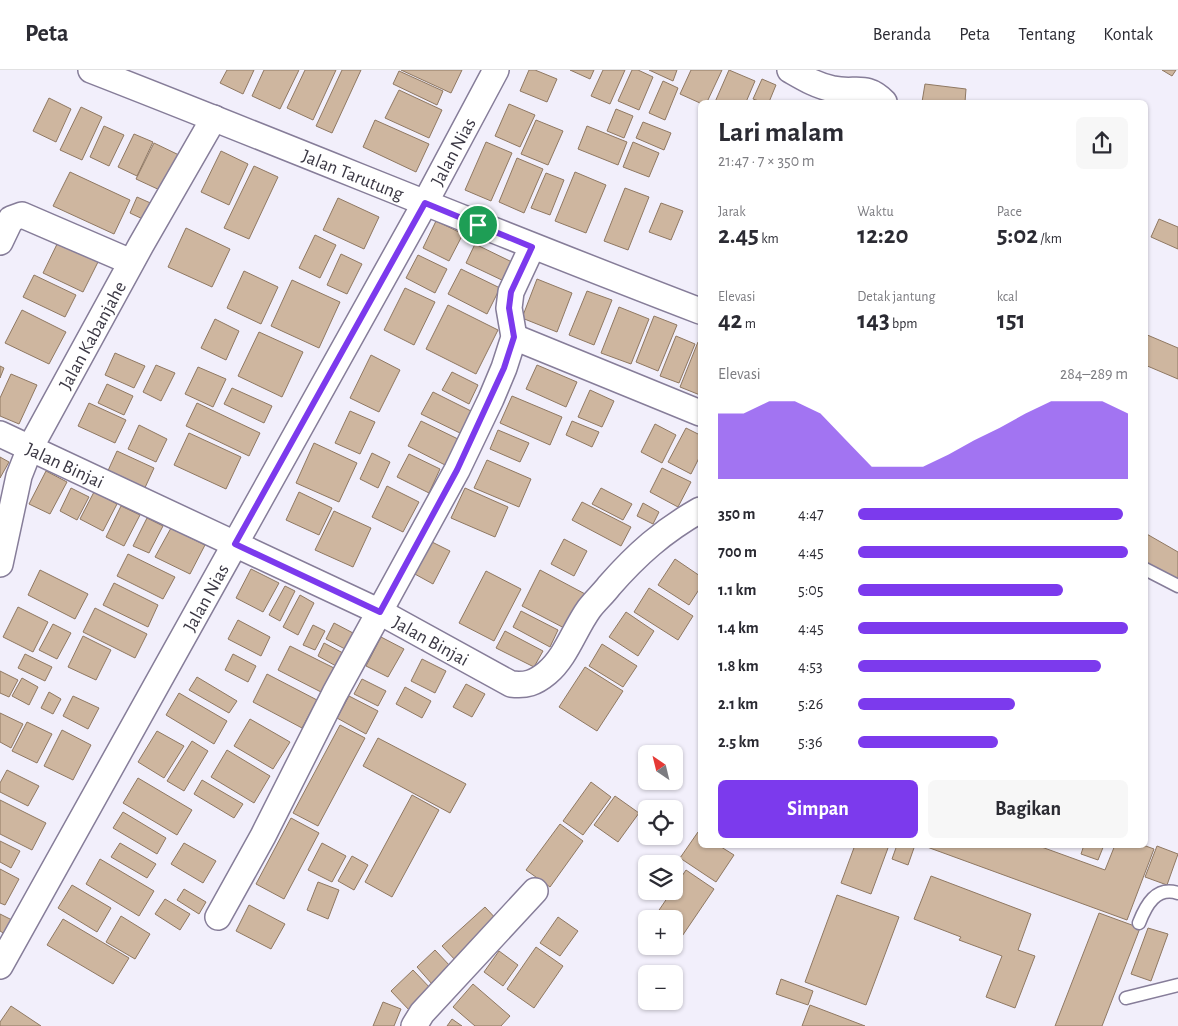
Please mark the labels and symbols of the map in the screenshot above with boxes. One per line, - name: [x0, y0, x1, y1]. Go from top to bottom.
- street label: Jalan Nias: [428, 115, 480, 189]
- street label: Jalan Tarutung: [299, 147, 407, 205]
- pin: [457, 204, 499, 246]
- street label: Jalan Kabanjahe: [56, 278, 130, 393]
- street label: Jalan Binjai: [23, 440, 106, 492]
- street label: Jalan Nias: [180, 561, 233, 635]
- street label: Jalan Binjai: [389, 613, 472, 670]
- north arrow: [638, 745, 682, 790]

